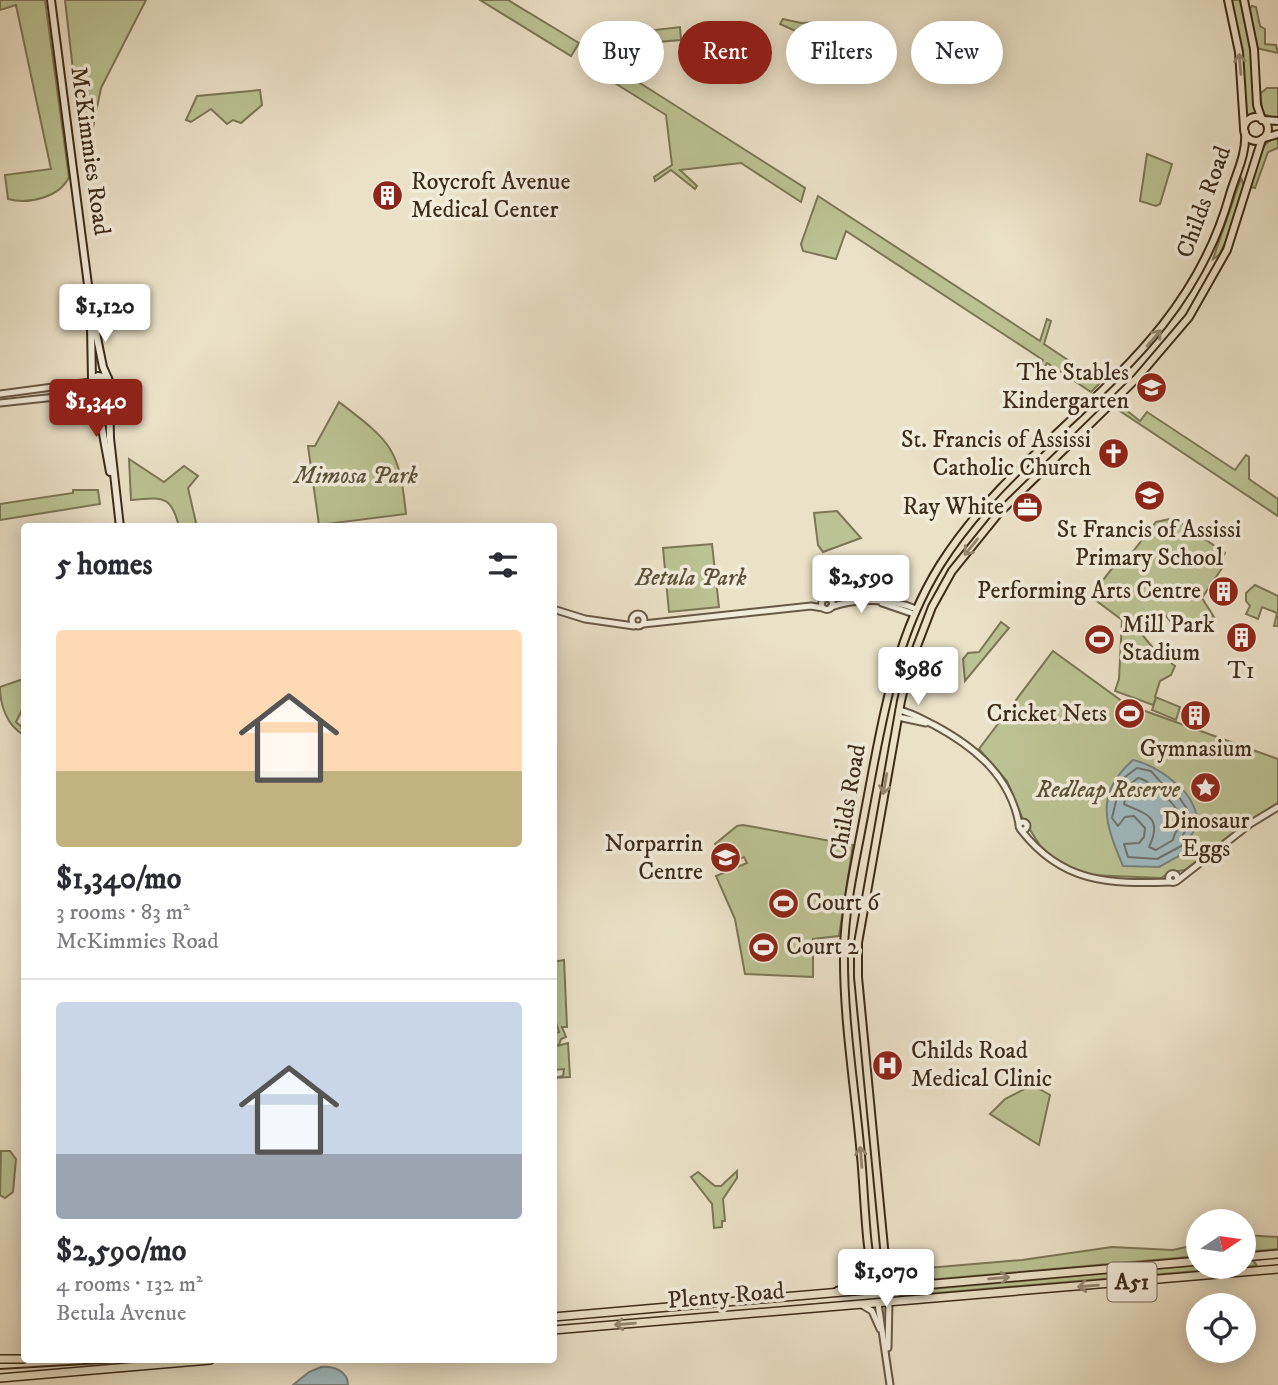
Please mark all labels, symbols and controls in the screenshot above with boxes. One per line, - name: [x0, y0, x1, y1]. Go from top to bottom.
- chip: Buy: [578, 21, 664, 84]
- chip: Rent: [678, 21, 772, 84]
- chip: Filters: [786, 21, 897, 84]
- chip: New: [911, 21, 1003, 84]
- one-way arrow: [1234, 53, 1247, 75]
- street label: McKimmies Road: [63, 65, 117, 237]
- street label: Childs Road: [1170, 142, 1238, 262]
- place label: Roycroft Avenue Medical Center: [411, 167, 570, 225]
- building icon: Roycroft Avenue Medical Center: [371, 179, 405, 213]
- pin: $1,120: [48, 284, 162, 344]
- text: $1,120: [75, 292, 135, 321]
- one-way arrow: [1146, 329, 1162, 347]
- place label: The Stables Kindergarten: [1002, 358, 1129, 416]
- school or university icon: The Stables Kindergarten: [1135, 370, 1169, 404]
- pin: $1,340: [39, 380, 153, 439]
- text: $1,340: [65, 387, 127, 416]
- place label: St. Francis of Assissi Catholic Church: [901, 425, 1091, 483]
- church icon: St. Francis of Assissi Catholic Church: [1097, 437, 1131, 471]
- park label: Mimosa Park: [292, 461, 418, 491]
- school or university icon: St Francis of Assissi Primary School: [1132, 479, 1166, 513]
- office icon: Ray White: [1010, 490, 1044, 524]
- place label: Ray White: [902, 492, 1004, 522]
- place label: St Francis of Assissi Primary School: [1057, 515, 1241, 573]
- one-way arrow: [964, 537, 979, 555]
- icon: filters: [484, 546, 522, 584]
- text: 5 homes: [56, 547, 152, 584]
- pin: $2,590: [804, 556, 918, 615]
- park label: Betula Park: [634, 563, 747, 593]
- text: $2,590: [828, 563, 894, 592]
- building icon: Performing Arts Centre: [1207, 574, 1241, 608]
- place label: Performing Arts Centre: [977, 576, 1201, 606]
- place label: Mill Park Stadium: [1122, 610, 1215, 668]
- building icon: T1: [1224, 620, 1258, 654]
- sports icon: Mill Park Stadium: [1082, 622, 1116, 656]
- pin: $986: [877, 648, 959, 707]
- text: $986: [894, 655, 942, 684]
- place label: T1: [1228, 656, 1255, 686]
- icon: home: [226, 675, 352, 801]
- sports icon: Cricket Nets: [1113, 697, 1147, 731]
- building icon: Gymnasium: [1179, 698, 1213, 732]
- place label: Cricket Nets: [986, 699, 1107, 729]
- place label: Gymnasium: [1140, 734, 1252, 764]
- street label: Childs Road: [823, 742, 873, 862]
- place icon: Dinosaur Eggs: [1189, 770, 1223, 804]
- one-way arrow: [878, 772, 891, 795]
- park label: Redleap Reserve: [1035, 775, 1181, 805]
- place label: Dinosaur Eggs: [1163, 806, 1250, 864]
- place label: Norparrin Centre: [604, 829, 703, 887]
- school or university icon: Norparrin Centre: [709, 841, 743, 875]
- text: $1,340/mo: [56, 861, 181, 898]
- sports icon: Court 6: [766, 886, 800, 920]
- place label: Court 6: [806, 888, 881, 918]
- text: 3 rooms · 83 m²: [56, 898, 190, 927]
- text: McKimmies Road: [56, 927, 219, 956]
- sports icon: Court 2: [746, 930, 780, 964]
- place label: Court 2: [786, 932, 859, 962]
- place label: Childs Road Medical Clinic: [911, 1036, 1052, 1094]
- icon: home: [226, 1047, 352, 1173]
- hospital icon: Childs Road Medical Clinic: [871, 1048, 905, 1082]
- one-way arrow: [854, 1146, 867, 1169]
- north arrow: [1186, 1209, 1256, 1279]
- map controls: [1186, 1209, 1256, 1363]
- text: $2,590/mo: [56, 1233, 186, 1270]
- pin: $1,070: [829, 1250, 943, 1309]
- text: $1,070: [854, 1257, 918, 1286]
- road number: A51: [1108, 1262, 1156, 1302]
- text: 4 rooms · 132 m²: [56, 1270, 203, 1299]
- one-way arrow: [988, 1271, 1010, 1284]
- street label: Plenty Road: [666, 1276, 786, 1316]
- one-way arrow: [1077, 1280, 1100, 1293]
- button: locate: [1186, 1293, 1256, 1363]
- text: Betula Avenue: [56, 1299, 186, 1328]
- one-way arrow: [615, 1318, 637, 1331]

